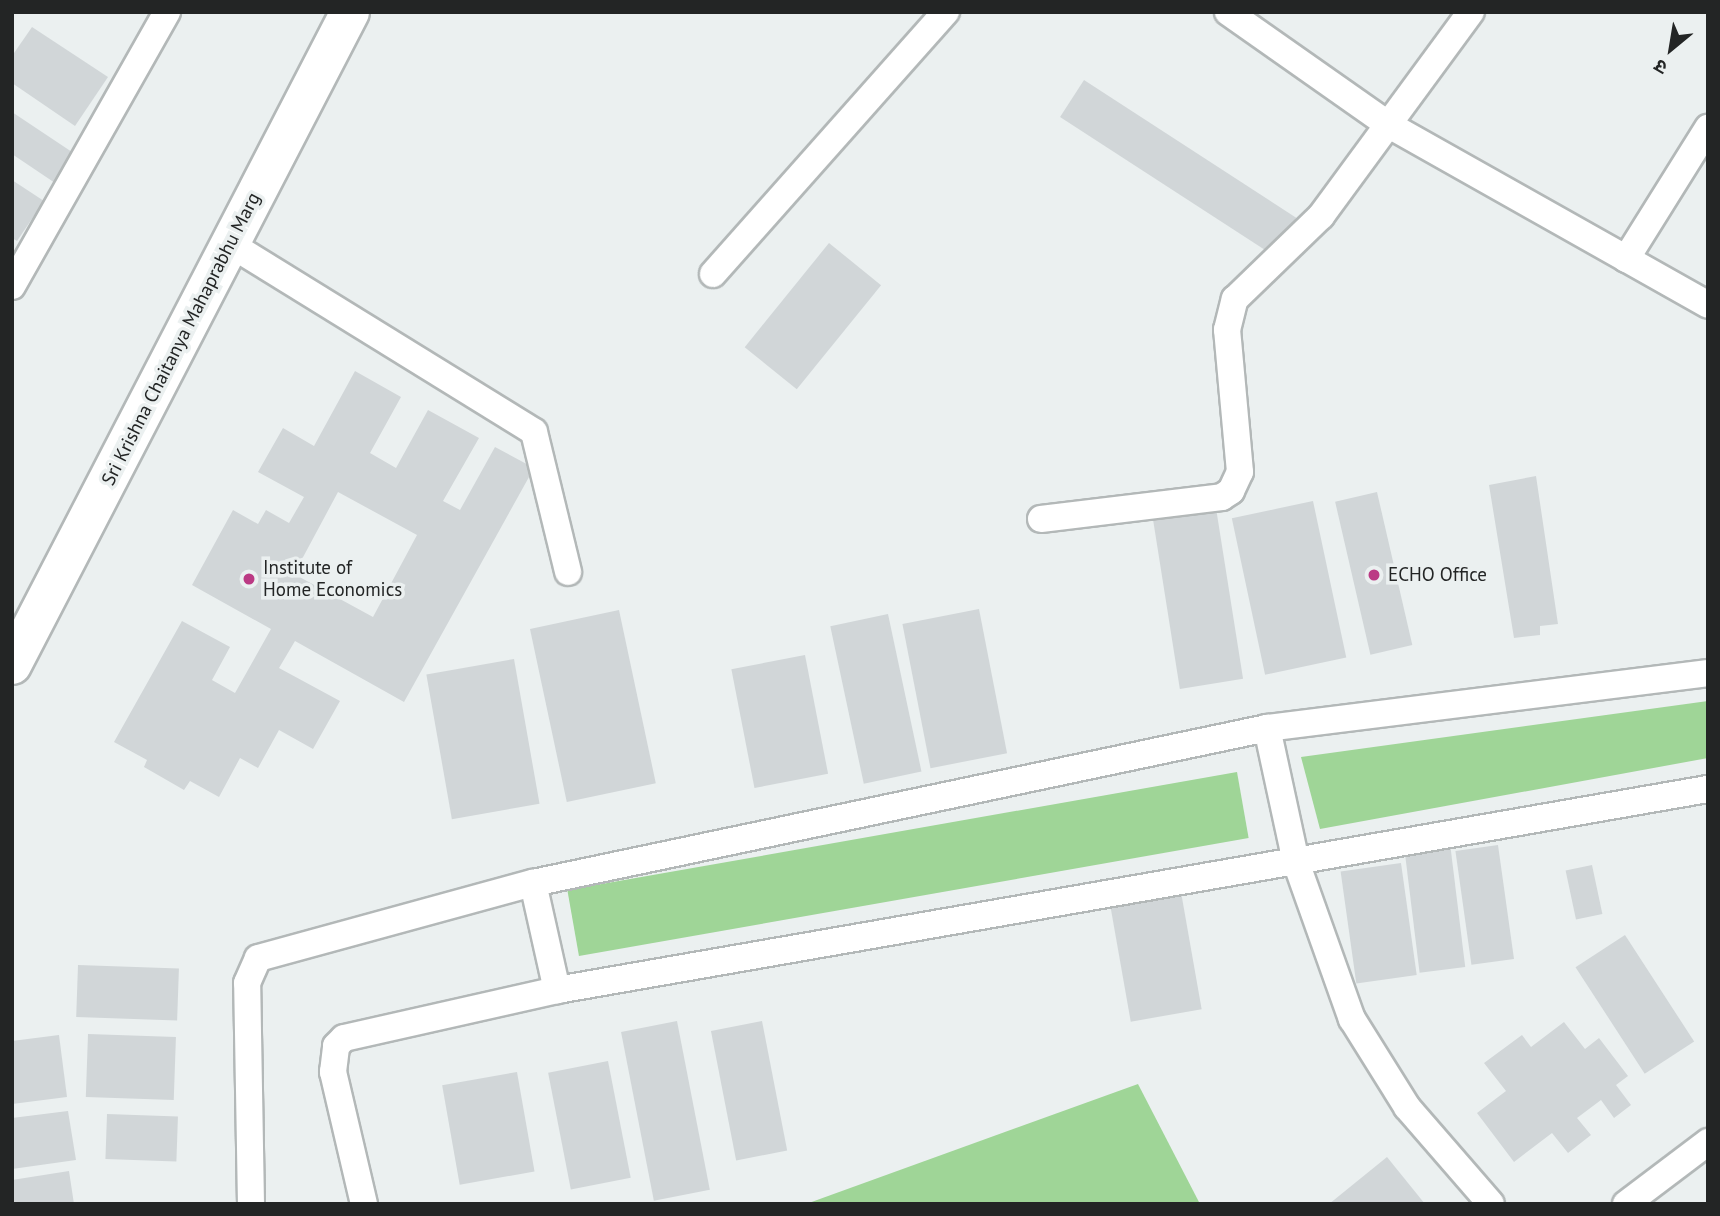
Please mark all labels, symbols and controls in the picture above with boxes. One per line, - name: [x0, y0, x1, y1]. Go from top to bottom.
- north arrow: [1636, 14, 1706, 84]
- text: उ: [1650, 54, 1671, 80]
- street label: Sri Krishna Chaitanya Mahaprabhu Marg: [97, 189, 265, 489]
- place label: Institute of Home Economics: [263, 557, 402, 601]
- place label: ECHO Office: [1388, 564, 1487, 586]
- marker: ECHO Office: [1366, 567, 1382, 583]
- marker: Institute of Home Economics: [241, 571, 257, 587]

